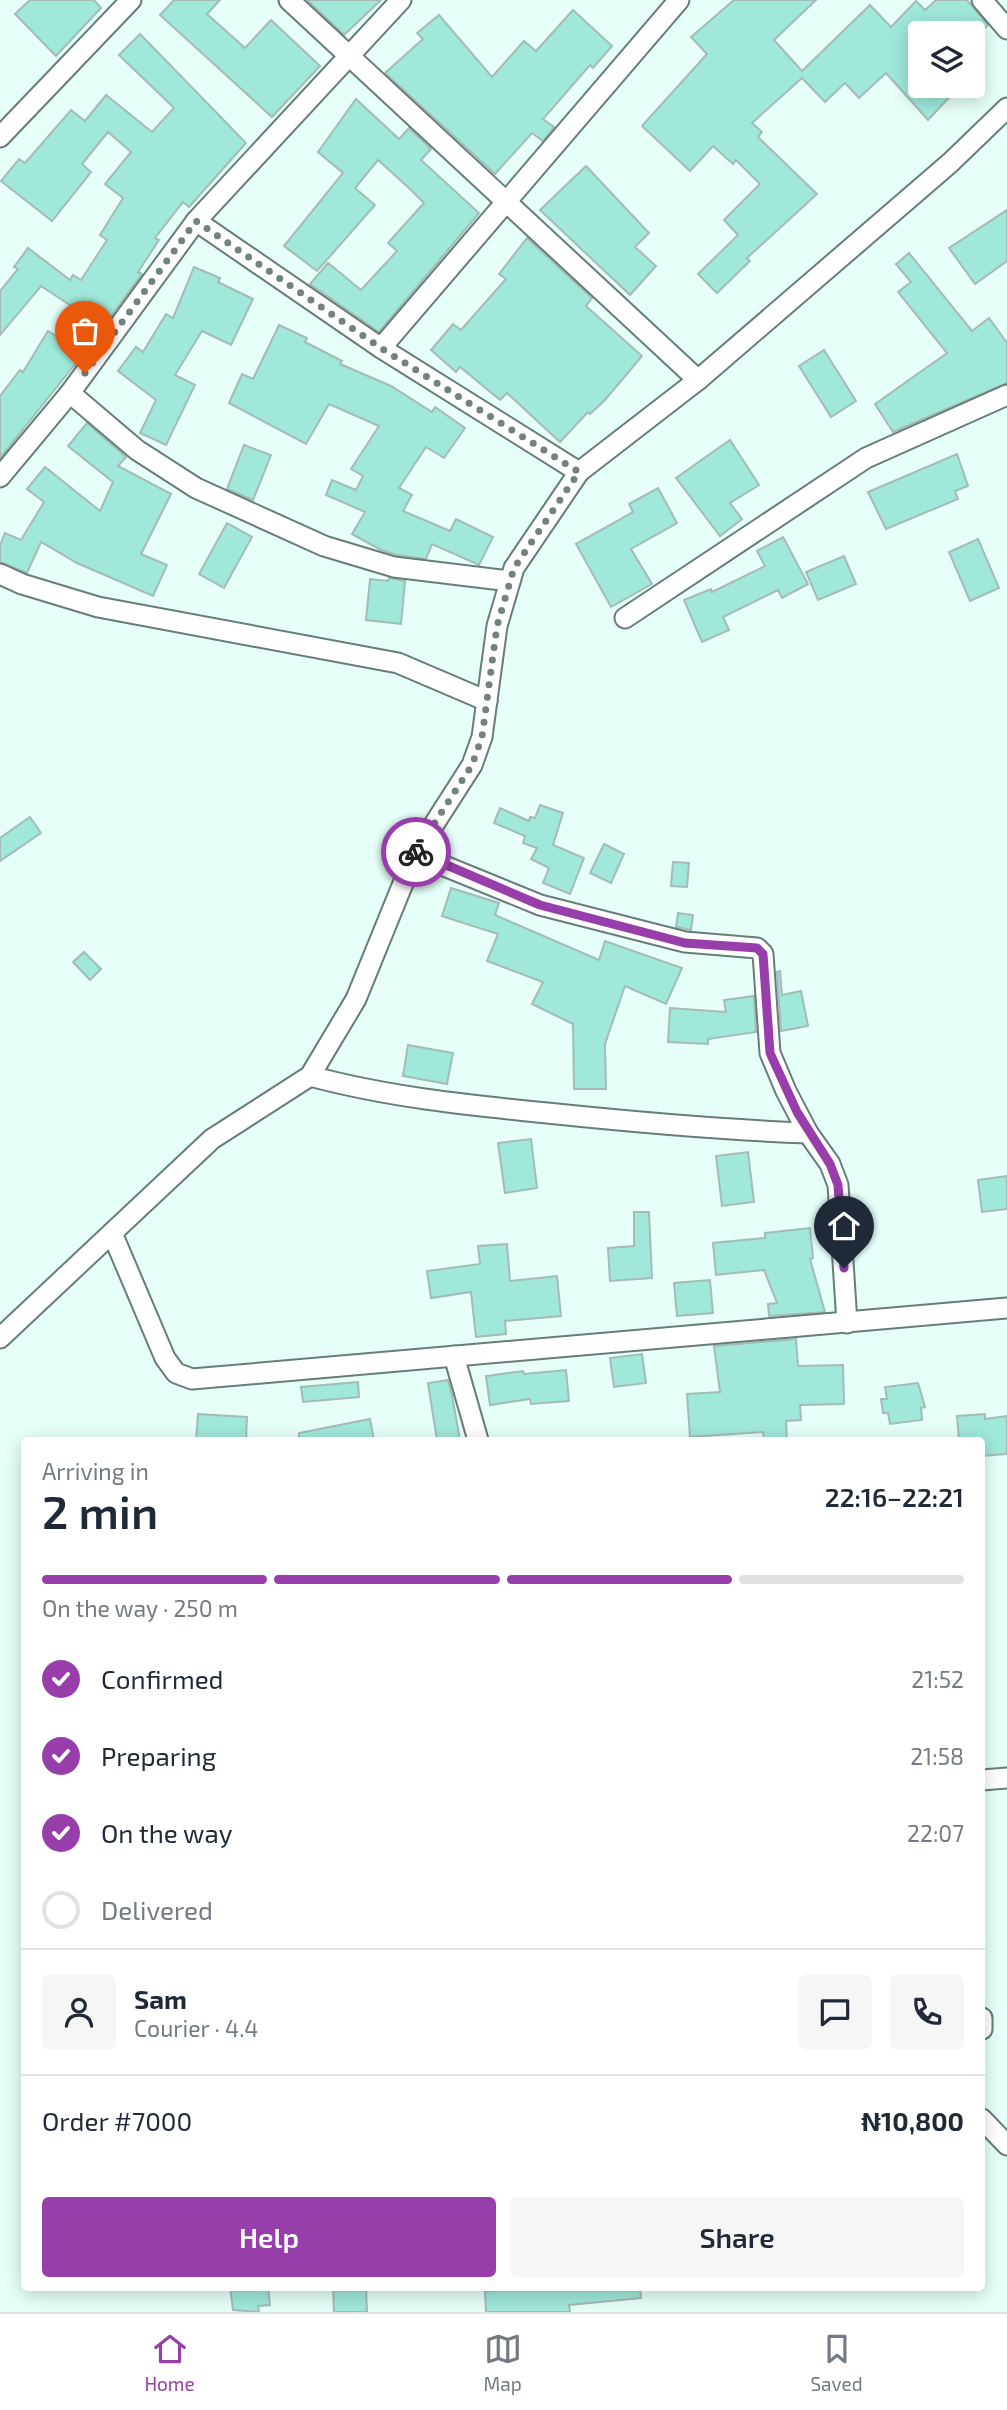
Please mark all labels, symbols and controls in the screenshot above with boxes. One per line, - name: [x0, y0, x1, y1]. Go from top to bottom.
- map controls: [908, 21, 985, 98]
- button: layers: [908, 21, 985, 98]
- pin: [55, 301, 115, 373]
- icon: bag: [66, 312, 104, 350]
- courier: [381, 817, 451, 887]
- icon: bike: [397, 833, 435, 871]
- pin: [814, 1196, 874, 1268]
- icon: home: [825, 1207, 863, 1245]
- text: Arriving in: [42, 1457, 149, 1485]
- text: 22:16–22:21: [825, 1481, 964, 1512]
- text: 2 min: [42, 1483, 158, 1538]
- text: On the way · 250 m: [42, 1594, 238, 1622]
- icon: check: [42, 1660, 80, 1698]
- text: Confirmed: [101, 1663, 224, 1694]
- text: 21:52: [911, 1665, 964, 1693]
- icon: check: [42, 1737, 80, 1775]
- text: Preparing: [101, 1740, 216, 1771]
- text: 21:58: [910, 1742, 964, 1770]
- icon: check: [42, 1814, 80, 1852]
- text: On the way: [101, 1817, 232, 1848]
- text: 22:07: [907, 1819, 964, 1847]
- text: Delivered: [101, 1894, 213, 1925]
- button: person: [42, 1975, 116, 2049]
- button: chat: [798, 1975, 872, 2049]
- button: phone: [890, 1975, 964, 2049]
- text: Sam: [134, 1983, 187, 2014]
- text: Courier · 4.4: [134, 2014, 258, 2042]
- text: Order #7000: [42, 2105, 192, 2136]
- text: ₦10,800: [861, 2105, 964, 2136]
- button: Help: [42, 2197, 496, 2277]
- button: Share: [510, 2197, 964, 2277]
- tab: Home: [144, 2330, 195, 2395]
- tab: Map: [484, 2330, 522, 2395]
- tab: Saved: [810, 2330, 863, 2395]

